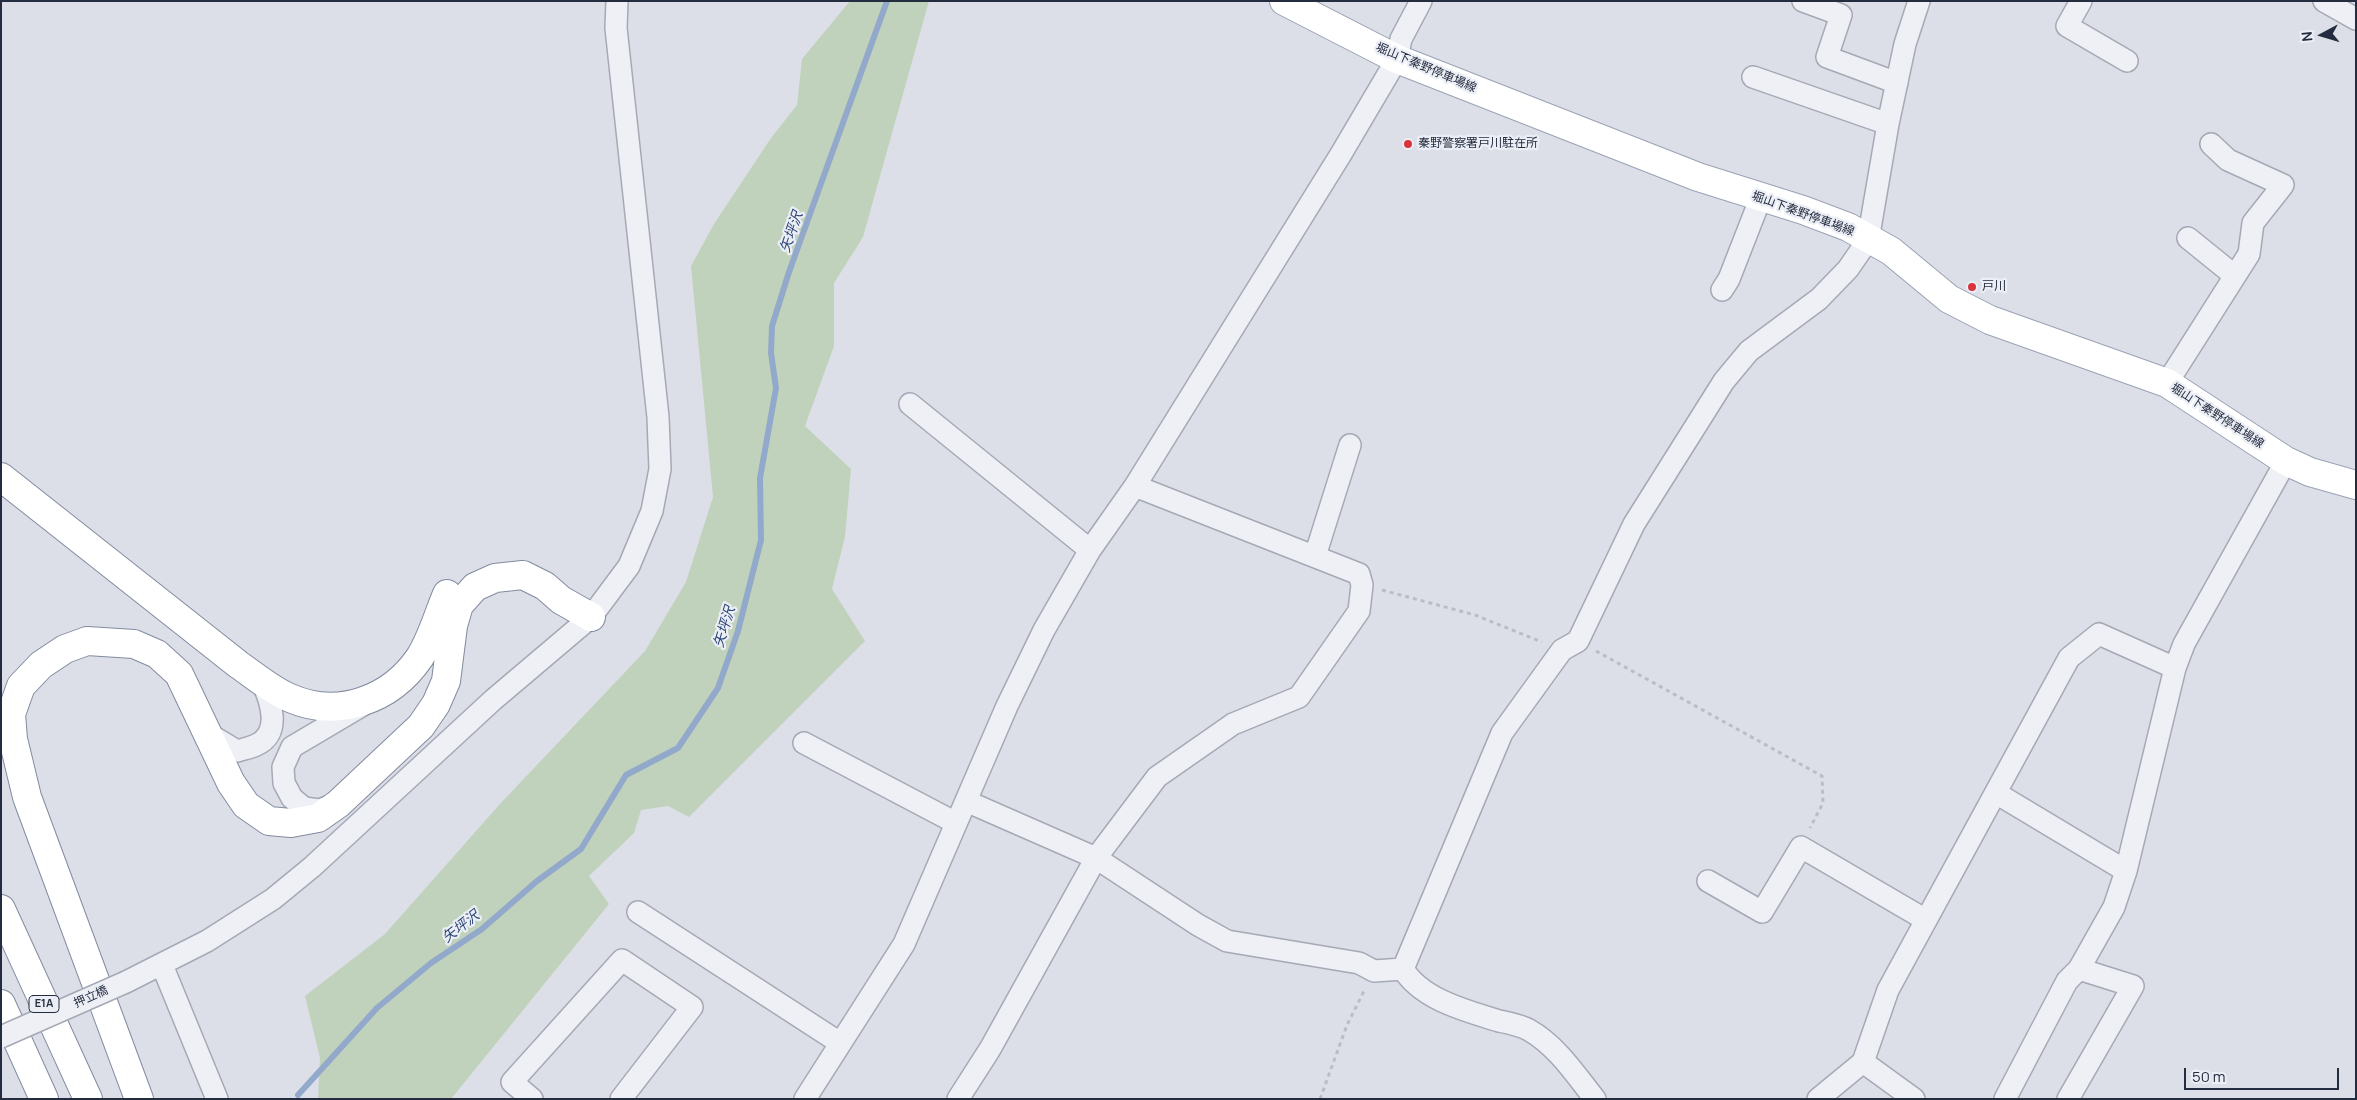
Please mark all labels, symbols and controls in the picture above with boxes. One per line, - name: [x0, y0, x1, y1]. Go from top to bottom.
- north arrow: [2297, 10, 2347, 60]
- text: N: [2297, 31, 2317, 43]
- street label: 堀山下秦野停車場線: [1373, 40, 1479, 96]
- place label: 秦野警察署戸川駐在所: [1418, 137, 1538, 151]
- marker: 秦野警察署戸川駐在所: [1402, 138, 1414, 150]
- street label: 堀山下秦野停車場線: [1750, 189, 1856, 239]
- water label: 矢坪沢: [777, 209, 807, 255]
- place label: 戸川: [1982, 280, 2006, 294]
- marker: 戸川: [1966, 281, 1978, 293]
- street label: 堀山下秦野停車場線: [2168, 381, 2266, 451]
- water label: 矢坪沢: [711, 604, 739, 650]
- water label: 矢坪沢: [439, 907, 483, 947]
- street label: 押立橋: [72, 983, 110, 1011]
- road number: E1A: [29, 996, 59, 1012]
- scale bar: [2187, 1058, 2342, 1090]
- text: 50 m: [2192, 1066, 2226, 1087]

